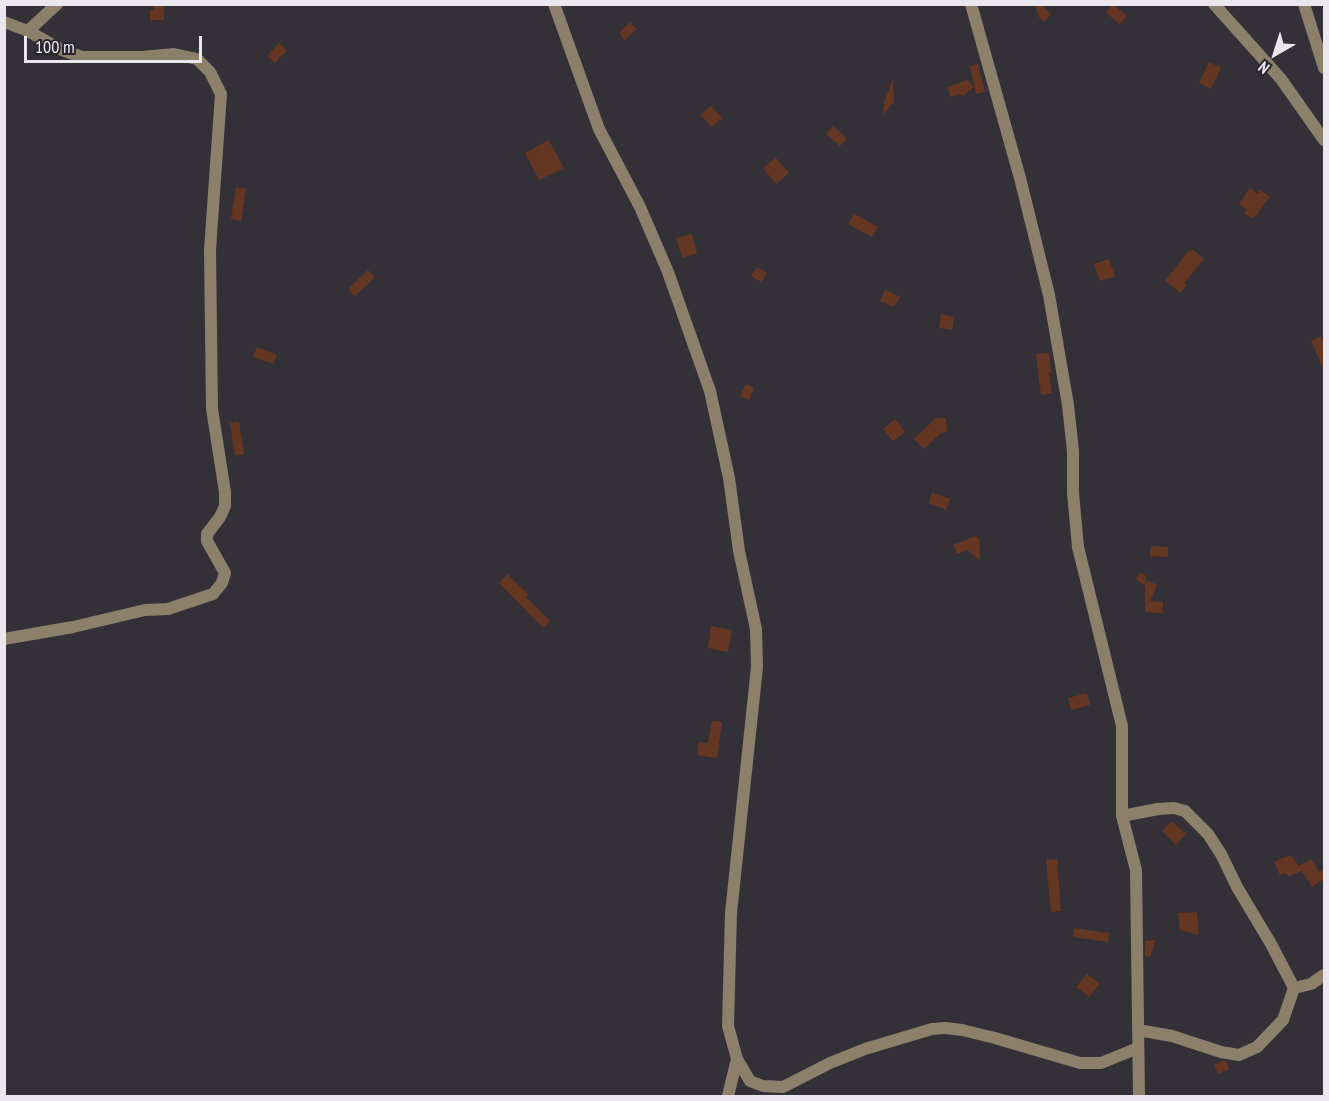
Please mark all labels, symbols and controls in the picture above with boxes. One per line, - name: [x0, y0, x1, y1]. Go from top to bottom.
- scale bar: [27, 24, 206, 62]
- north arrow: [1245, 24, 1305, 84]
- text: 100 m: [35, 35, 75, 58]
- text: N: [1254, 58, 1273, 78]

